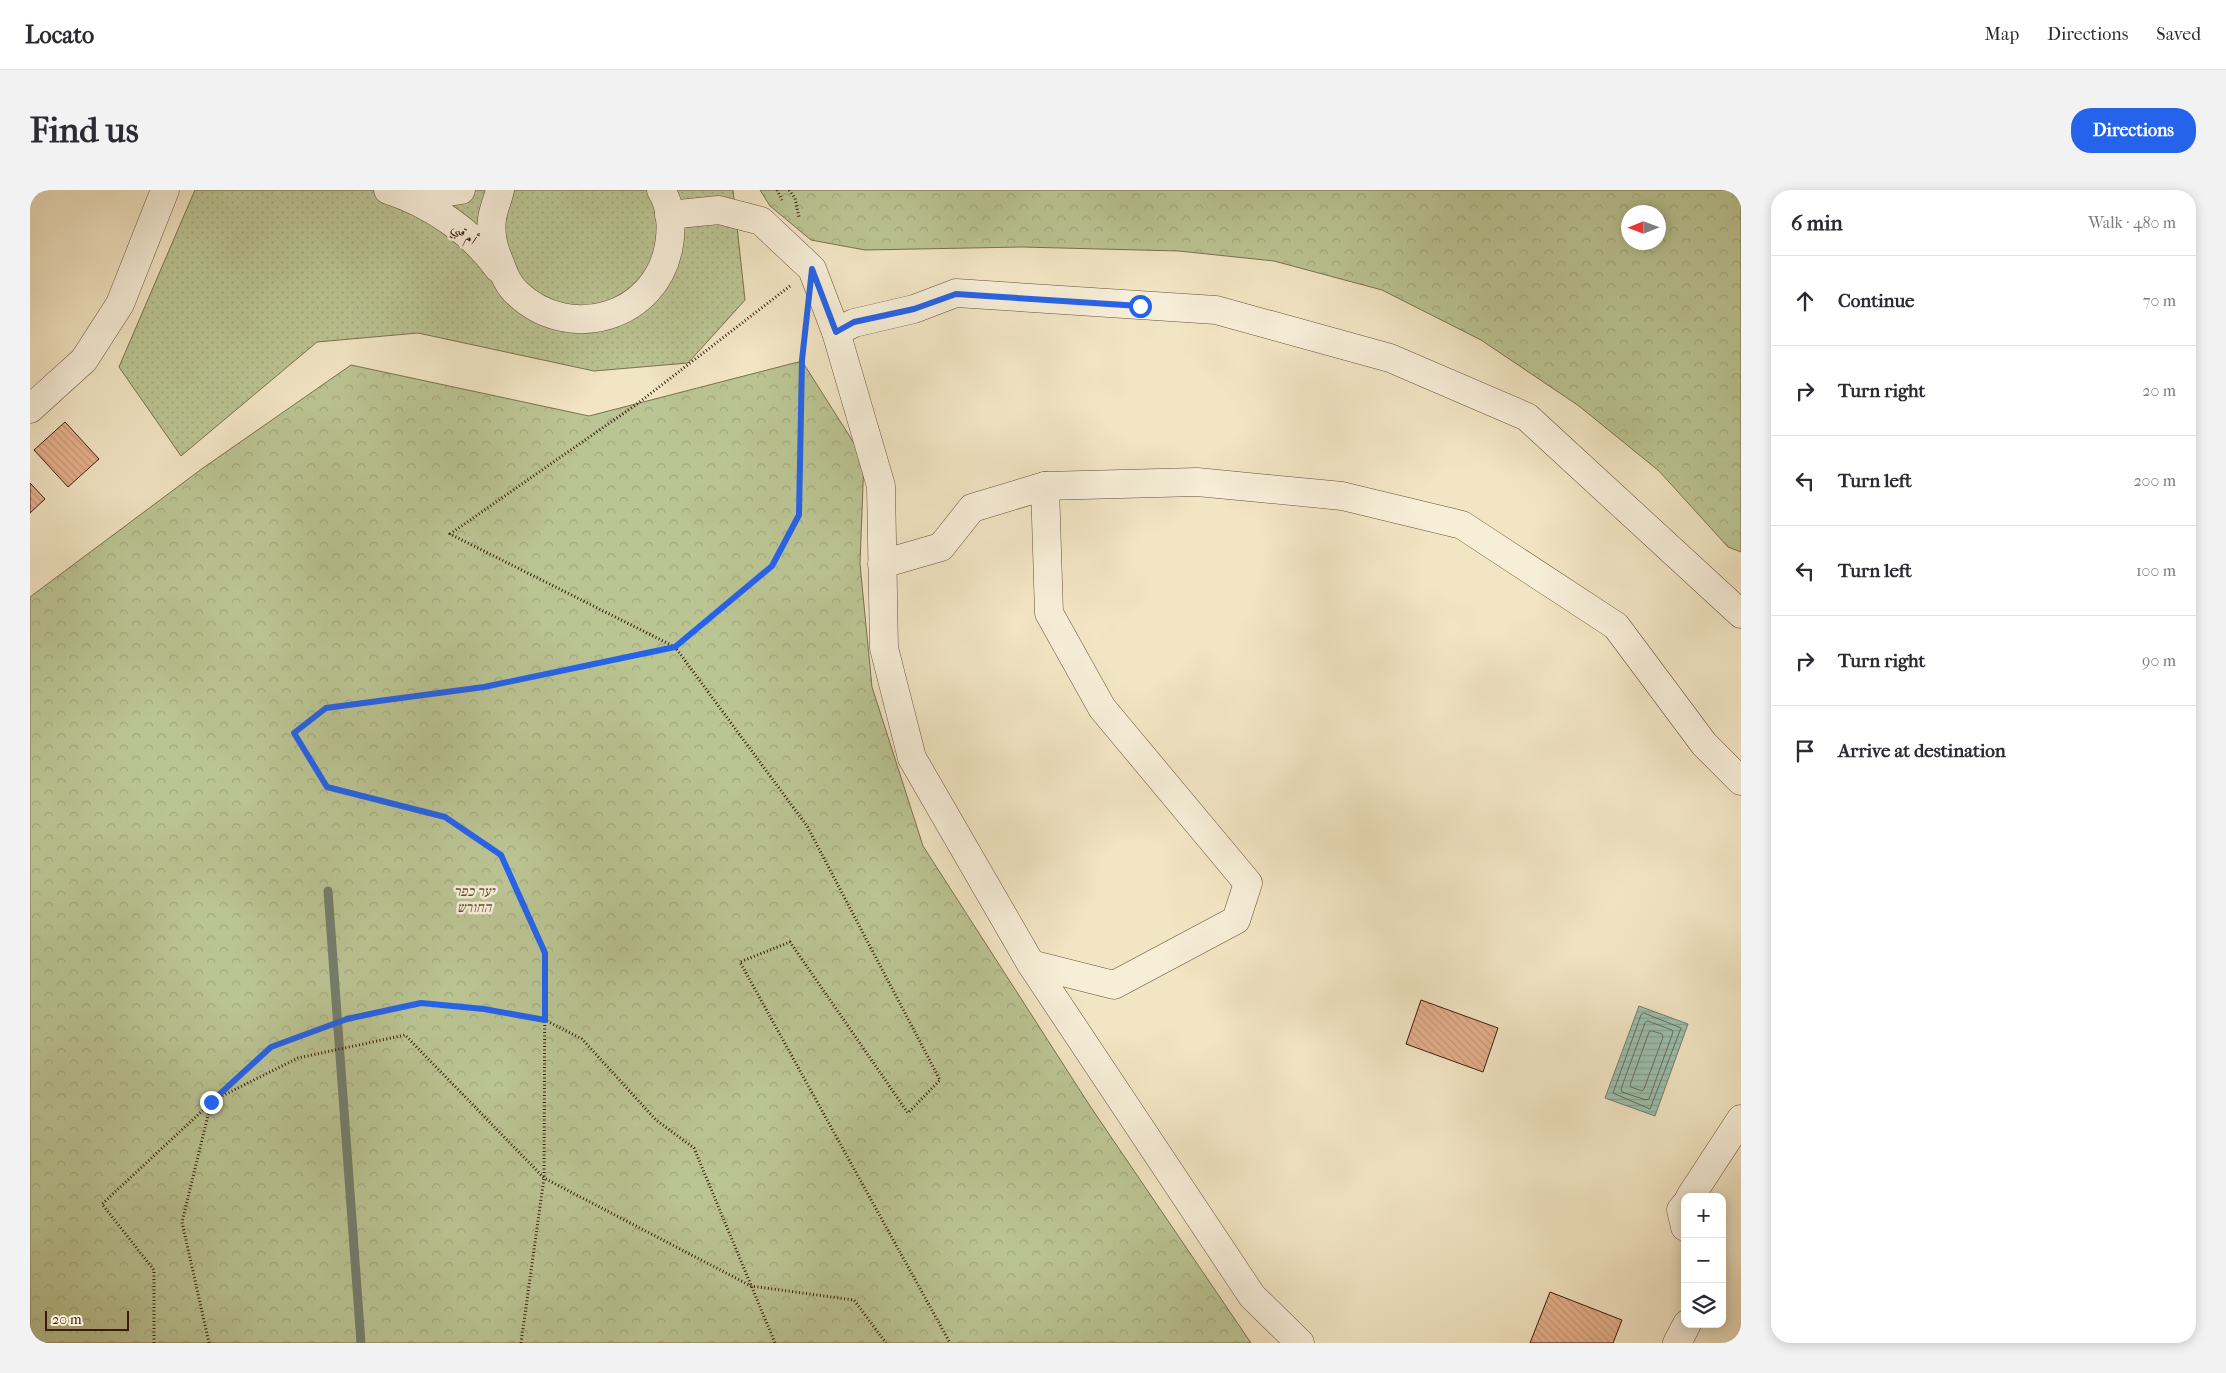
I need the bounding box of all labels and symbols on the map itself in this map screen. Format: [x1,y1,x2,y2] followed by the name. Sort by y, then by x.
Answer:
[1621,205,1666,250] north arrow
[446,217,482,252] street label: أم قبي
[1129,295,1152,318] route start
[454,883,496,916] park label: יער כפר החורש
[200,1091,223,1114] route end
[45,1308,129,1331] scale bar

